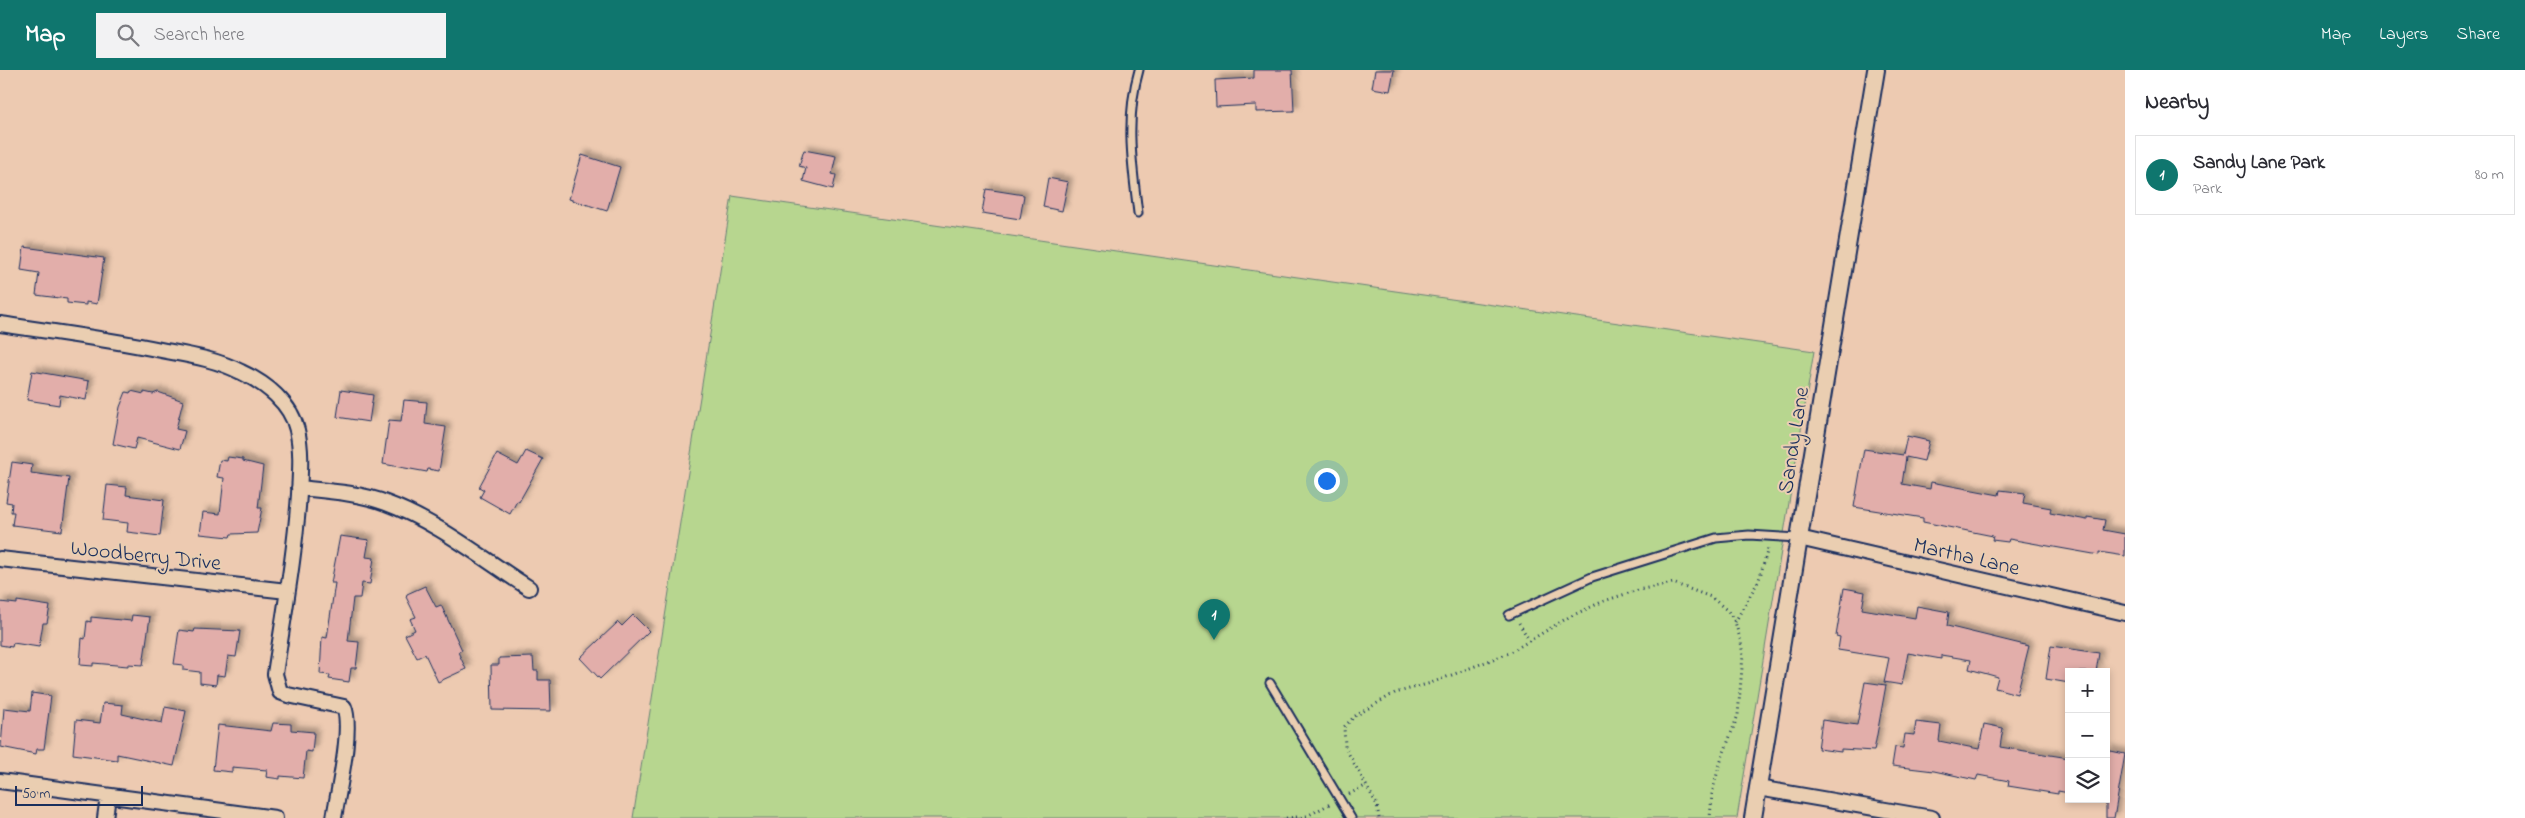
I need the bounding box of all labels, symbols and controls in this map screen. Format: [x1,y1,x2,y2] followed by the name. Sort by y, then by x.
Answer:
[96,13,446,58] search box
[25,18,66,53] text: Map
[114,21,142,49] icon: search
[154,22,245,49] text: Search here
[2321,22,2351,48] text: Map
[2379,22,2429,48] text: Layers
[2457,22,2500,48] text: Share
[2145,88,2209,118] text: Nearby
[2193,150,2325,177] text: Sandy Lane Park
[2159,163,2165,187] text: 1
[2475,163,2504,187] text: 80 m
[2193,177,2222,201] text: Park
[1771,385,1820,496] street label: Sandy Lane
[1314,468,1340,494] your location
[1910,530,2023,586] street label: Martha Lane
[69,533,223,582] street label: Woodberry Drive
[1198,599,1230,640] pin: 1
[2065,668,2110,803] map controls
[2065,668,2110,713] button: +
[2065,713,2110,758] button: −
[2065,758,2110,803] button: layers
[15,783,142,806] scale bar
[22,784,50,805] text: 50 m

